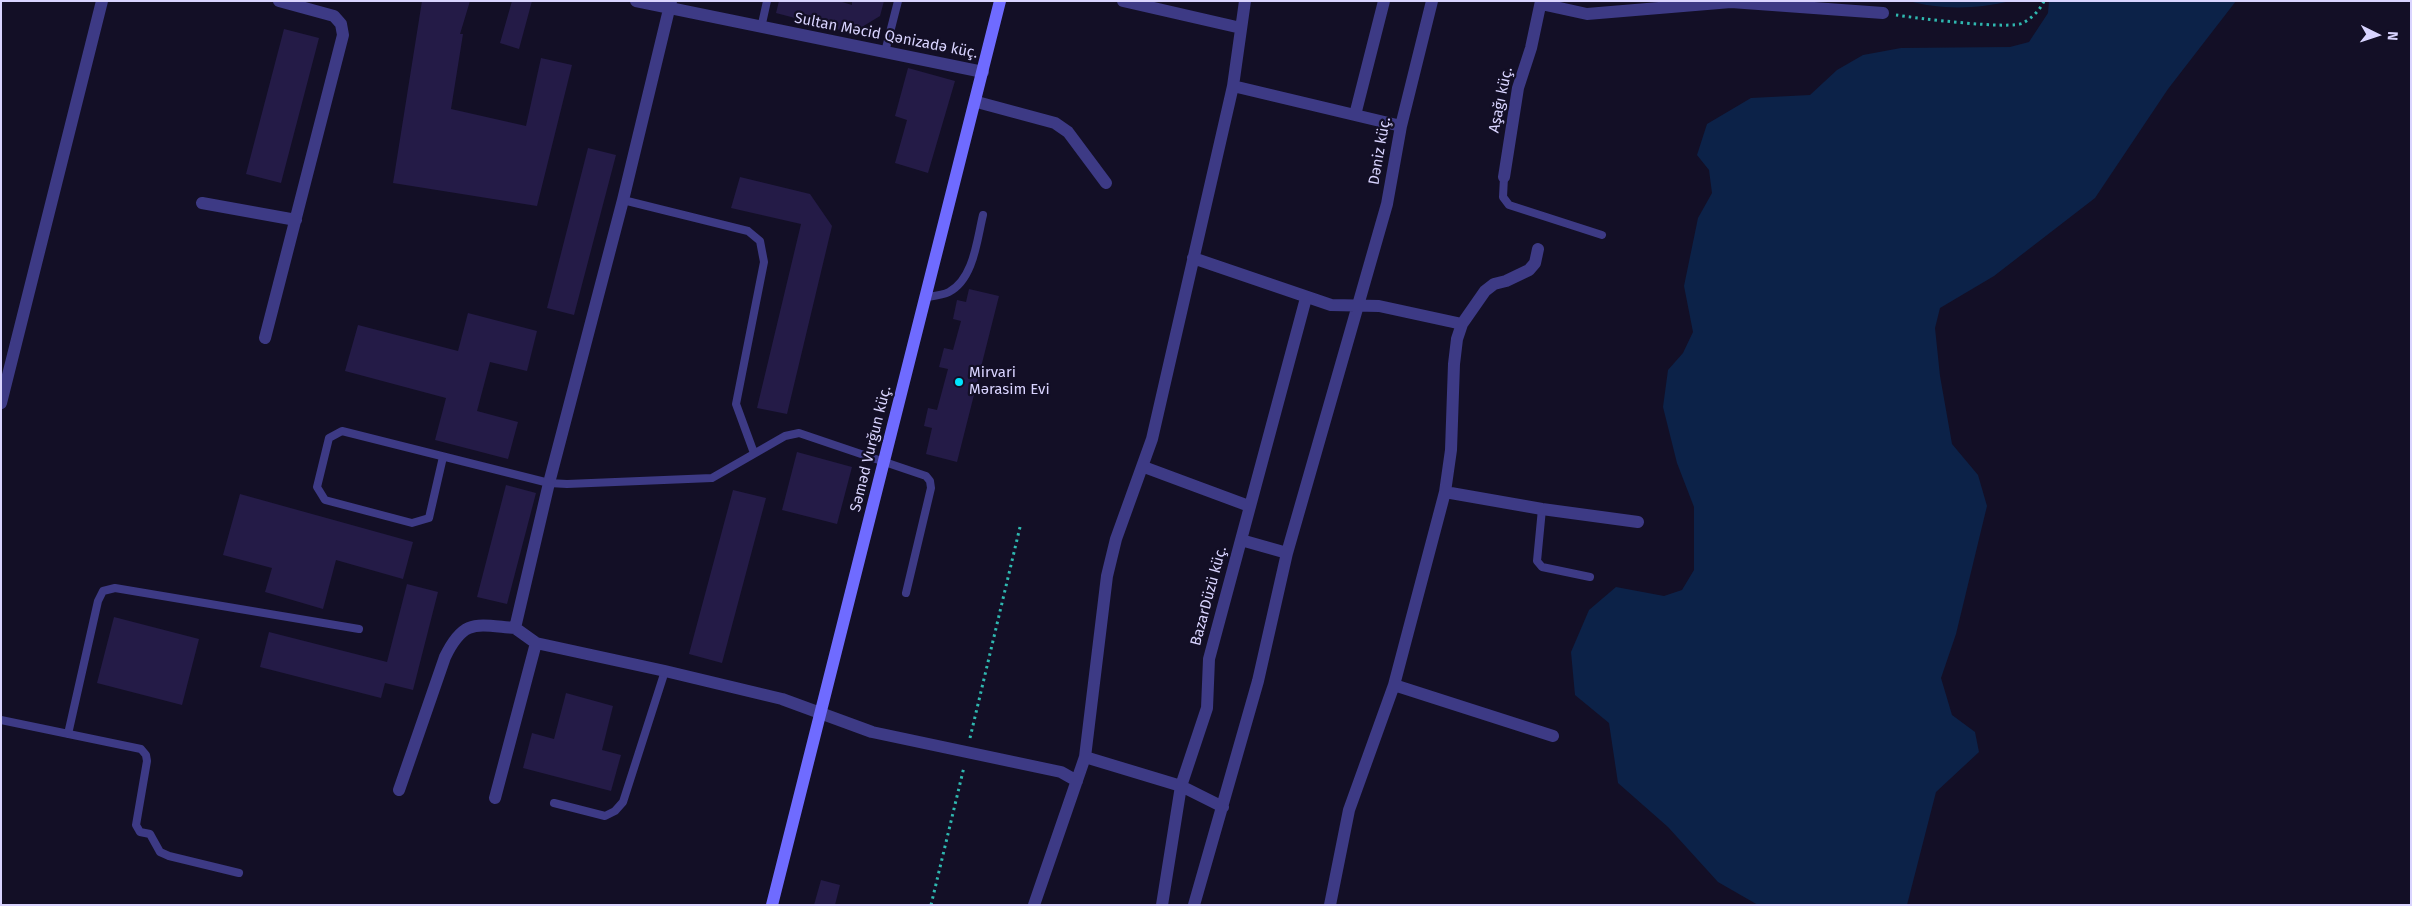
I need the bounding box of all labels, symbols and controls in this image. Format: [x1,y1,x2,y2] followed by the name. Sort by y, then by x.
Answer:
[793,9,979,63] street label: Sultan Məcid Qənizadə küç.
[2352,10,2402,60] north arrow
[2384,31,2401,41] text: N
[1485,66,1517,134] street label: Aşağı küç.
[1365,116,1395,186] street label: Dəniz küç.
[969,364,1050,399] place label: Mirvari Mərasim Evi
[953,376,965,388] marker: Mirvari Mərasim Evi
[847,384,895,514] street label: Səməd Vurğun küç.
[1187,544,1231,648] street label: BazarDüzü küç.

